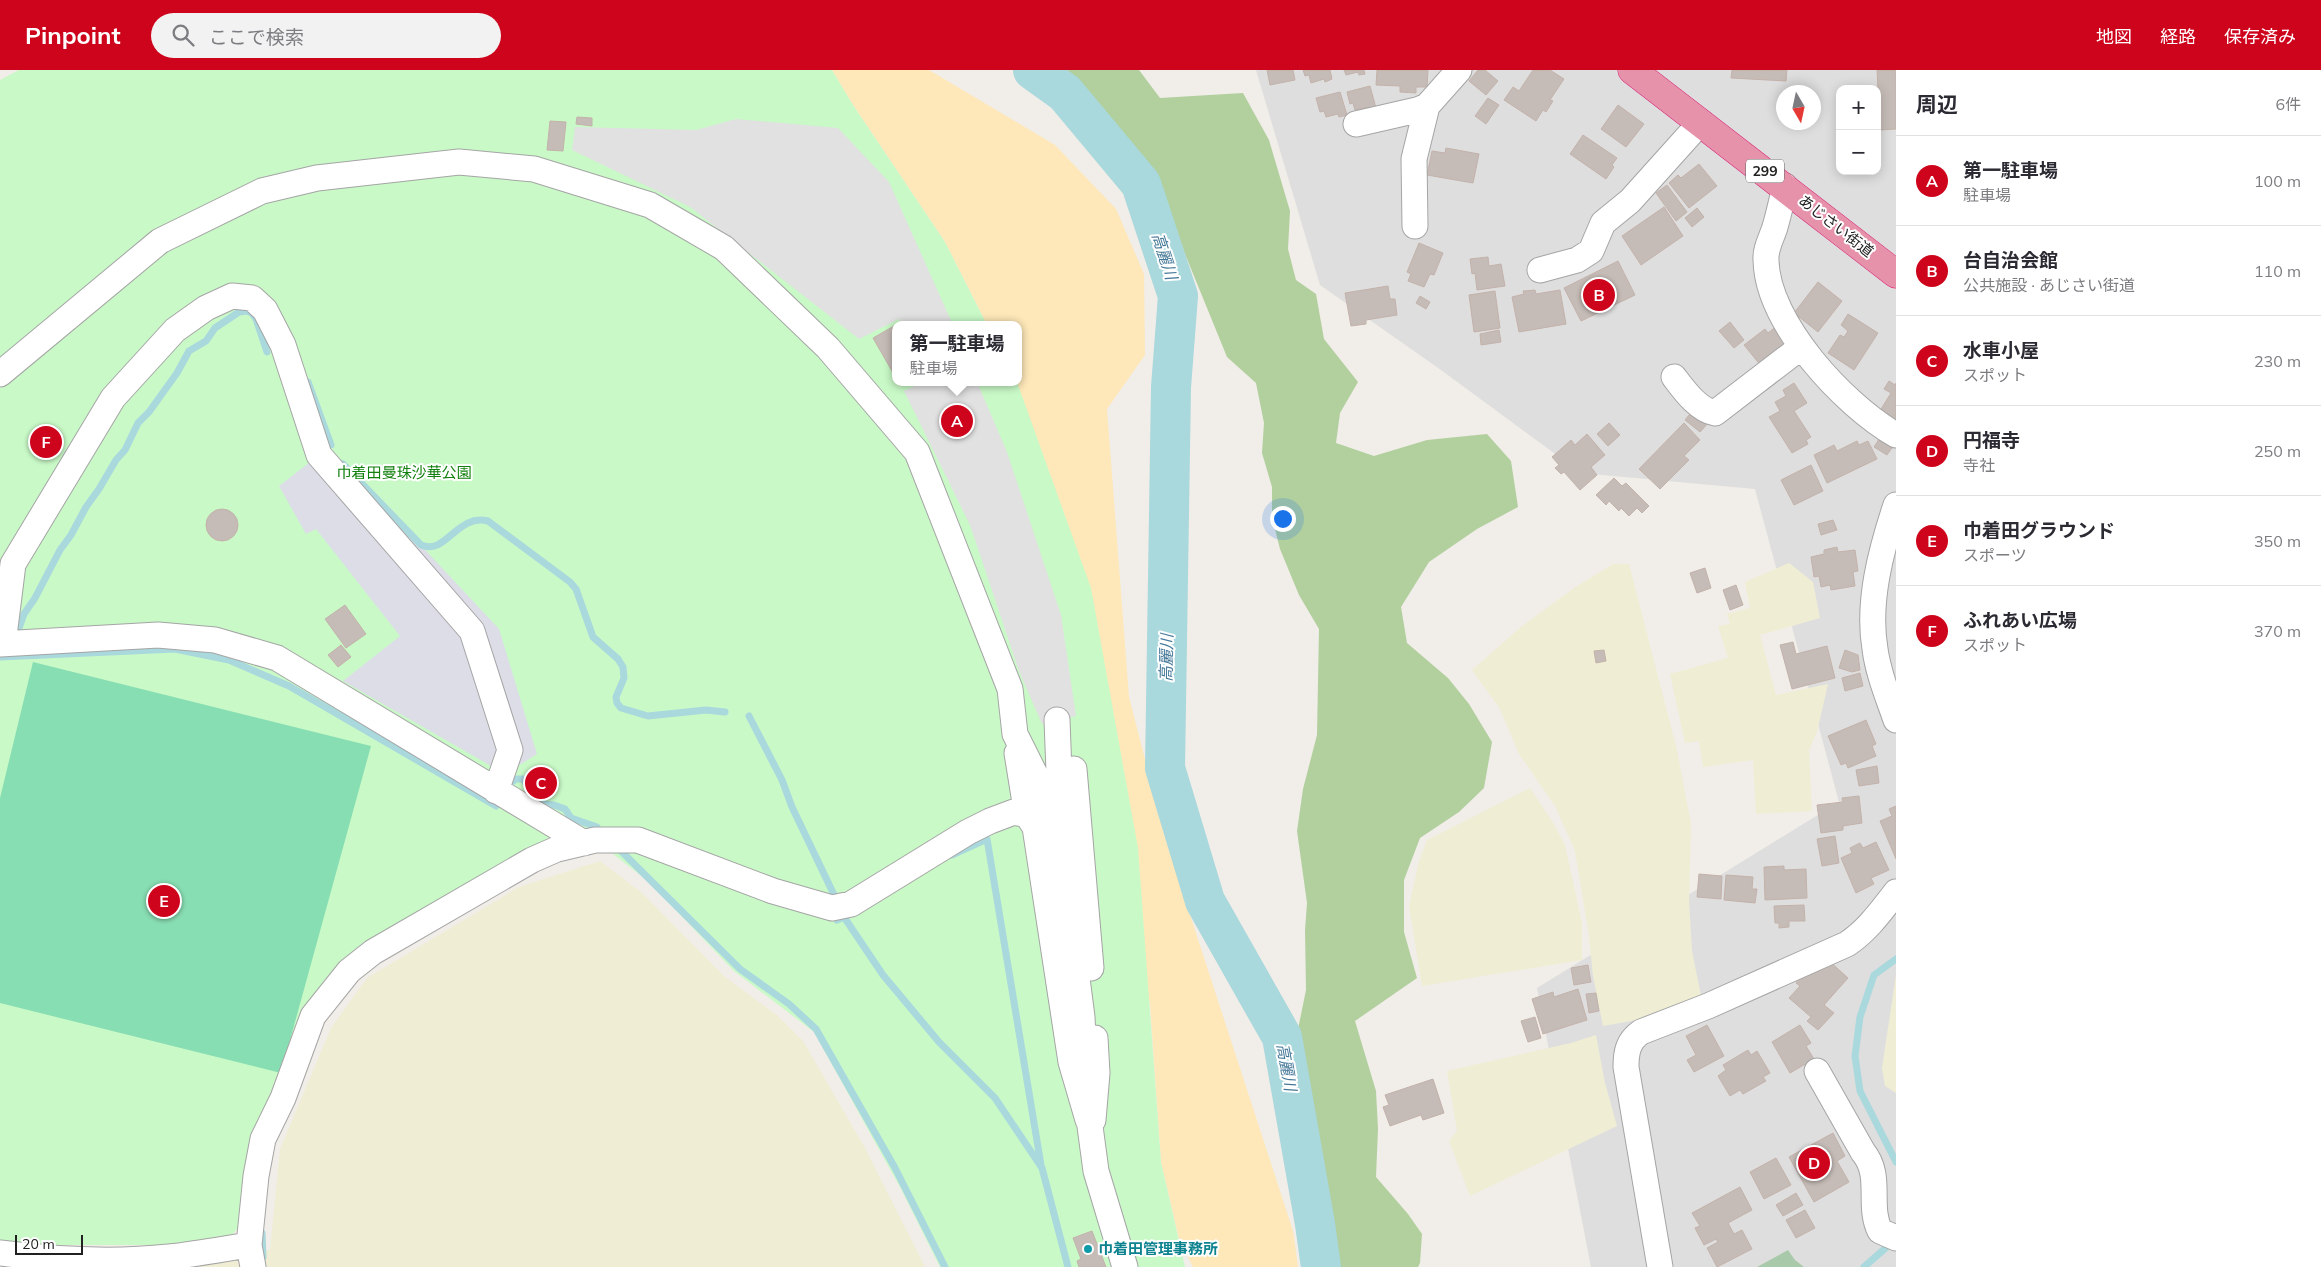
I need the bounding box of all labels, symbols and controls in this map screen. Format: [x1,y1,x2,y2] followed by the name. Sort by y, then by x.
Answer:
[151,13,501,58] search box
[25,20,121,50] text: Pinpoint
[169,21,197,49] icon: search
[209,25,304,49] text: ここで検索
[2096,25,2132,48] text: 地図
[2160,25,2196,48] text: 経路
[2224,25,2296,48] text: 保存済み
[1776,85,1821,130] north arrow
[1836,85,1881,175] map controls
[1836,85,1881,130] button: +
[1916,91,1958,117] text: 周辺
[2275,94,2301,114] text: 6件
[1836,130,1881,175] button: −
[1963,158,2058,182] text: 第一駐車場
[1746,160,1784,182] road number: 299
[1926,171,1938,191] text: A
[2254,171,2301,191] text: 100 m
[1963,185,2011,205] text: 駐車場
[1795,190,1878,261] street label: あじさい街道
[1148,230,1183,284] water label: 高麗川
[1963,248,2058,272] text: 台自治会館
[1926,261,1938,281] text: B
[2254,261,2301,281] text: 110 m
[1963,275,2135,295] text: 公共施設 · あじさい街道
[1583,276,1615,314] pin: B
[892,321,1022,386] popup
[909,331,1005,355] text: 第一駐車場
[1963,338,2039,362] text: 水車小屋
[1927,351,1937,371] text: C
[2254,351,2301,371] text: 230 m
[909,358,958,378] text: 駐車場
[1963,365,2027,385] text: スポット
[941,402,973,440] pin: A
[30,423,62,461] pin: F
[1963,428,2020,452] text: 円福寺
[1926,441,1938,461] text: D
[2254,441,2301,461] text: 250 m
[1963,455,1995,475] text: 寺社
[336,463,472,482] park label: 巾着田曼珠沙華公園
[1270,506,1296,532] your location
[1963,518,2115,542] text: 巾着田グラウンド
[1927,531,1937,551] text: E
[2254,531,2301,551] text: 350 m
[1963,545,2027,565] text: スポーツ
[1963,608,2077,632] text: ふれあい広場
[1927,621,1937,641] text: F
[2254,621,2301,641] text: 370 m
[1156,632,1176,682] water label: 高麗川
[1963,635,2027,655] text: スポット
[525,764,557,802] pin: C
[148,882,180,920] pin: E
[1273,1042,1301,1094] water label: 高麗川
[1798,1144,1830,1182] pin: D
[15,1232,82,1255] scale bar
[22,1235,55,1253] text: 20 m
[1098,1239,1218,1258] place label: 巾着田管理事務所
[1082,1243,1094,1255] marker: 巾着田管理事務所

